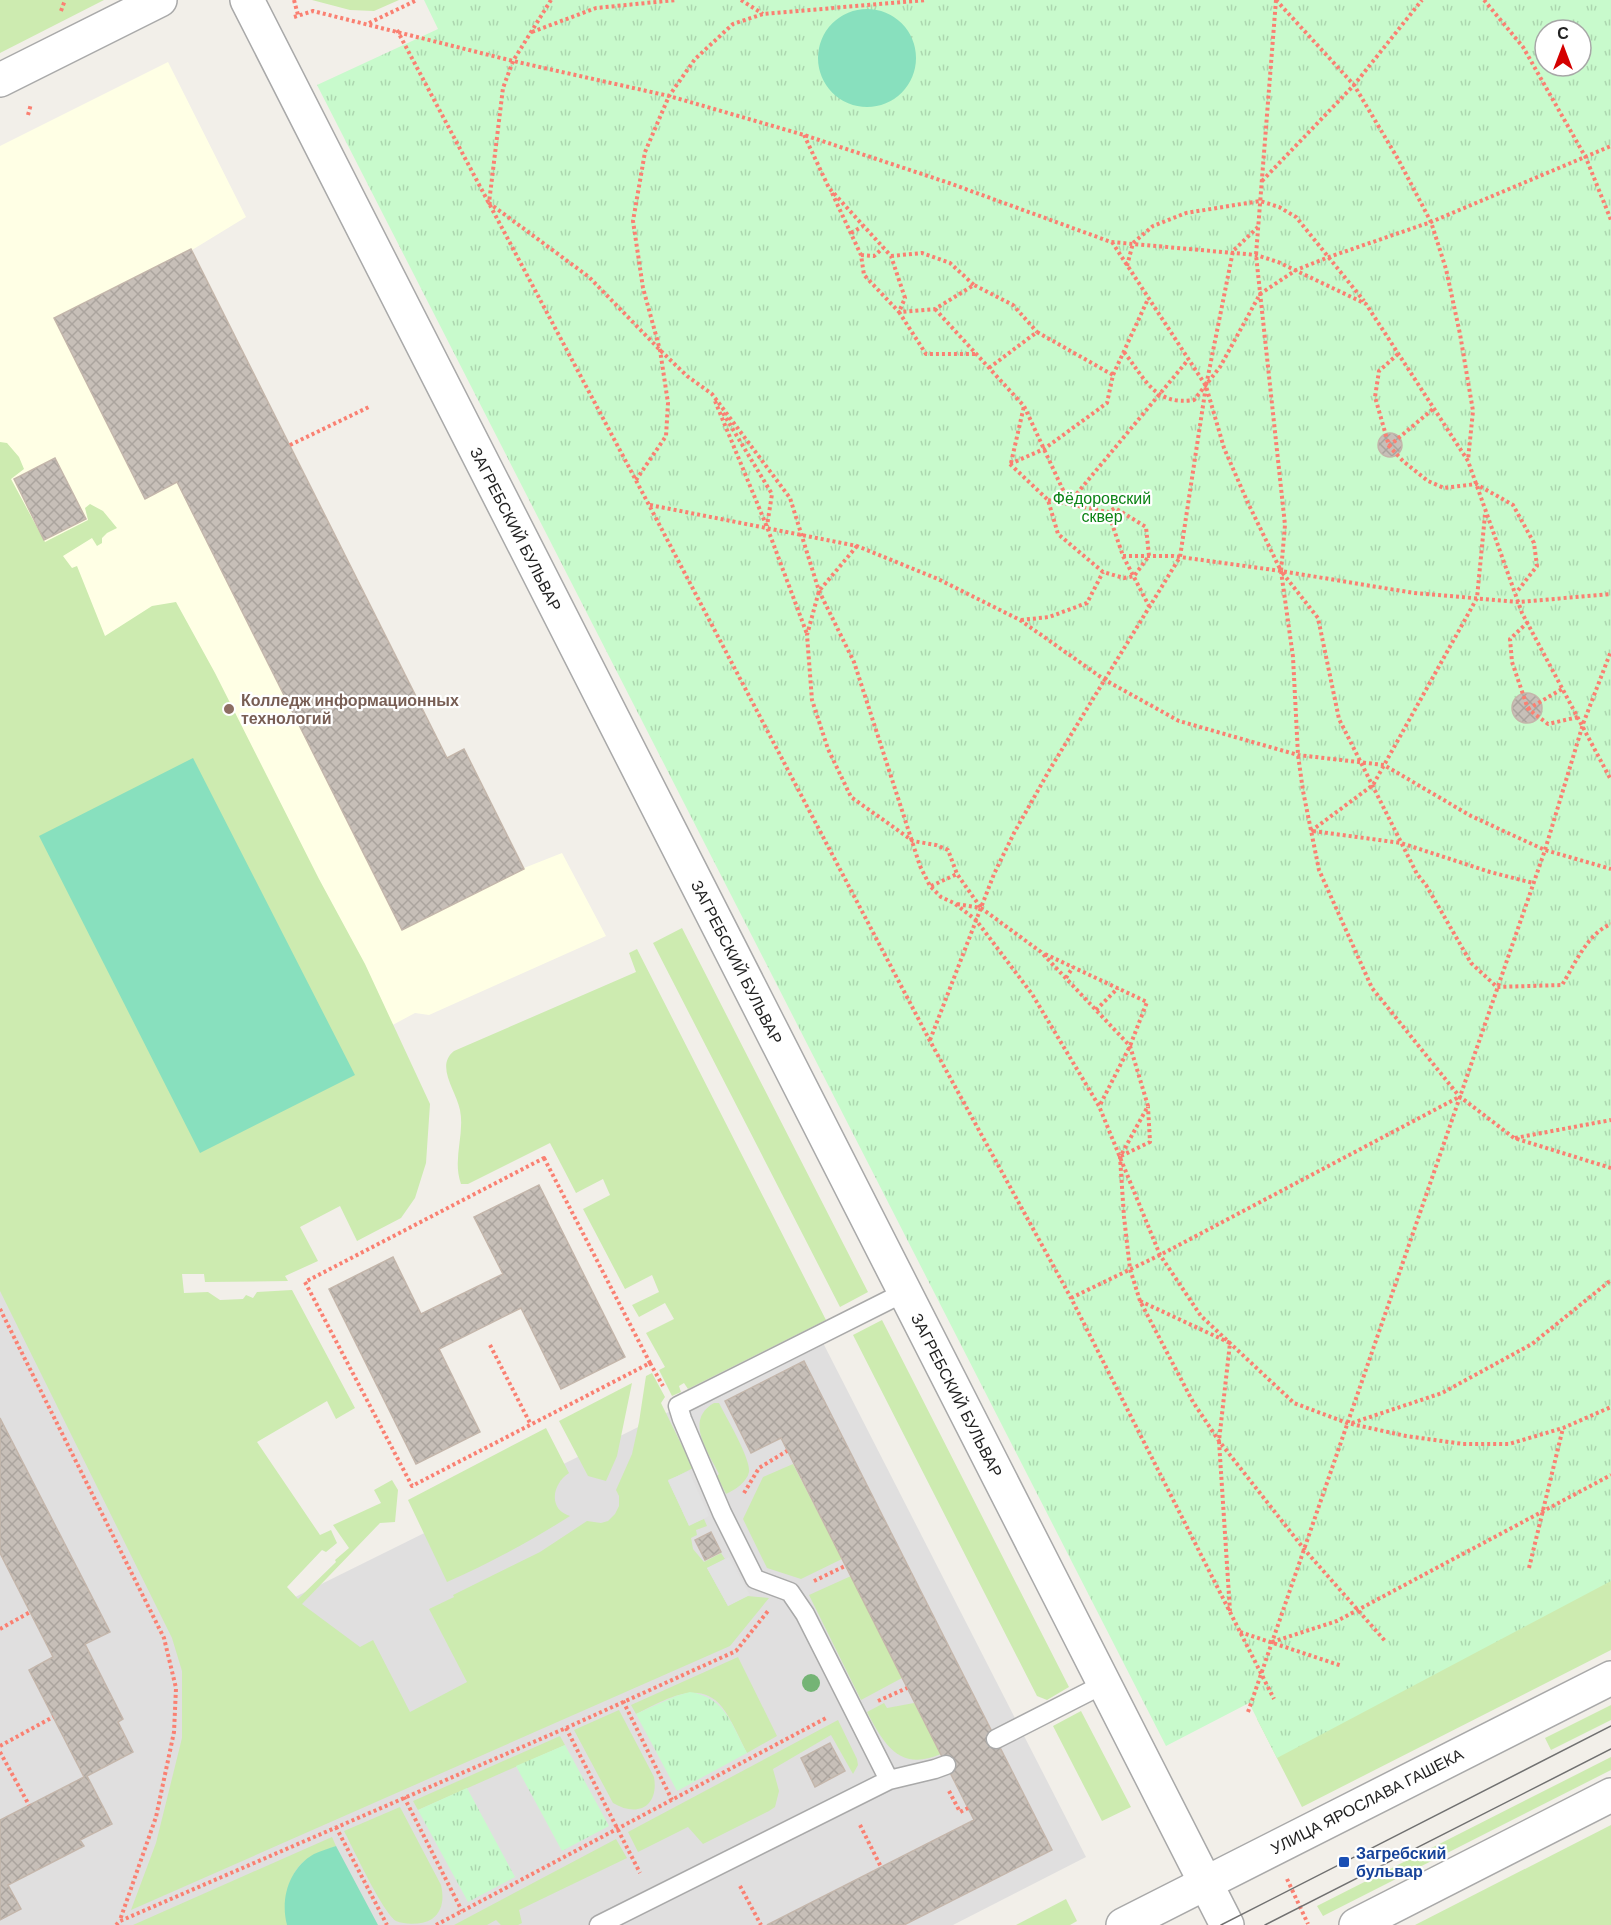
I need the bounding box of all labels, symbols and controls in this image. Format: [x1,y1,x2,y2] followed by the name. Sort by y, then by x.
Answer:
[1533,18,1593,78] north arrow
[1557,23,1569,44] text: С
[465,444,566,615] street label: ЗАГРЕБСКИЙ БУЛЬВАР
[1053,488,1151,527] park label: Фёдоровский сквер
[241,690,459,729] place label: Колледж информационных технологий
[222,702,236,716] marker: Колледж информационных технологий
[686,877,787,1048] street label: ЗАГРЕБСКИЙ БУЛЬВАР
[906,1310,1007,1481] street label: ЗАГРЕБСКИЙ БУЛЬВАР
[1267,1743,1467,1859] street label: УЛИЦА ЯРОСЛАВА ГАШЕКА
[1356,1843,1446,1882] place label: Загребский бульвар
[1337,1855,1351,1869] marker: Загребский бульвар

